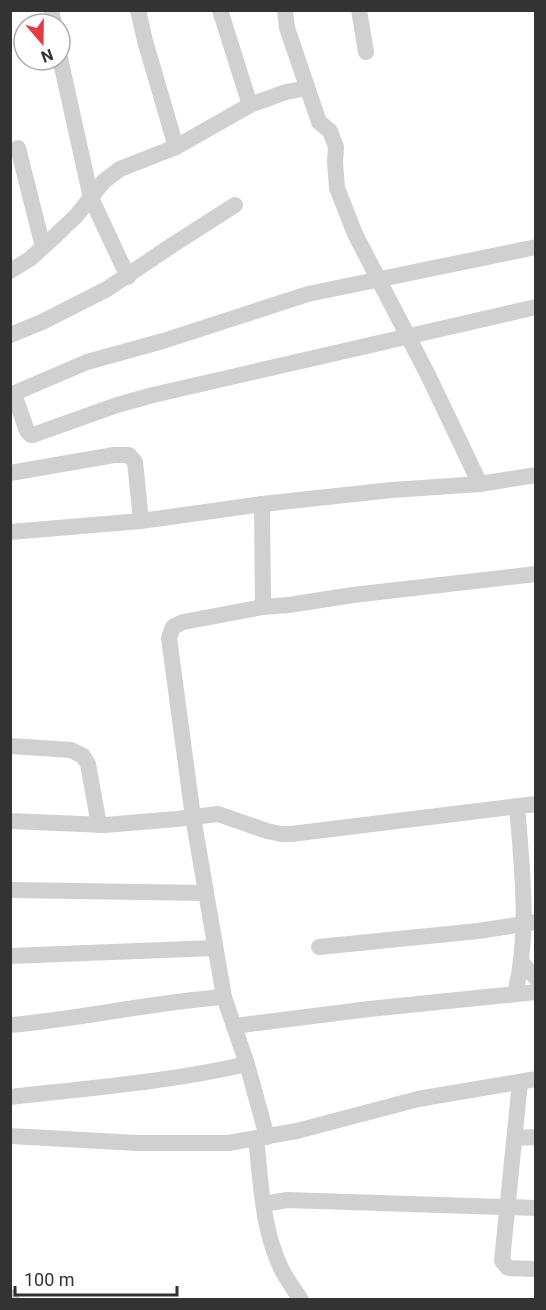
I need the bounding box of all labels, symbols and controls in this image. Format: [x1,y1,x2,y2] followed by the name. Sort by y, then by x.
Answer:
[12,12,72,72] north arrow
[38,45,56,66] text: N
[15,1259,177,1297] scale bar
[24,1269,75,1290] text: 100 m

